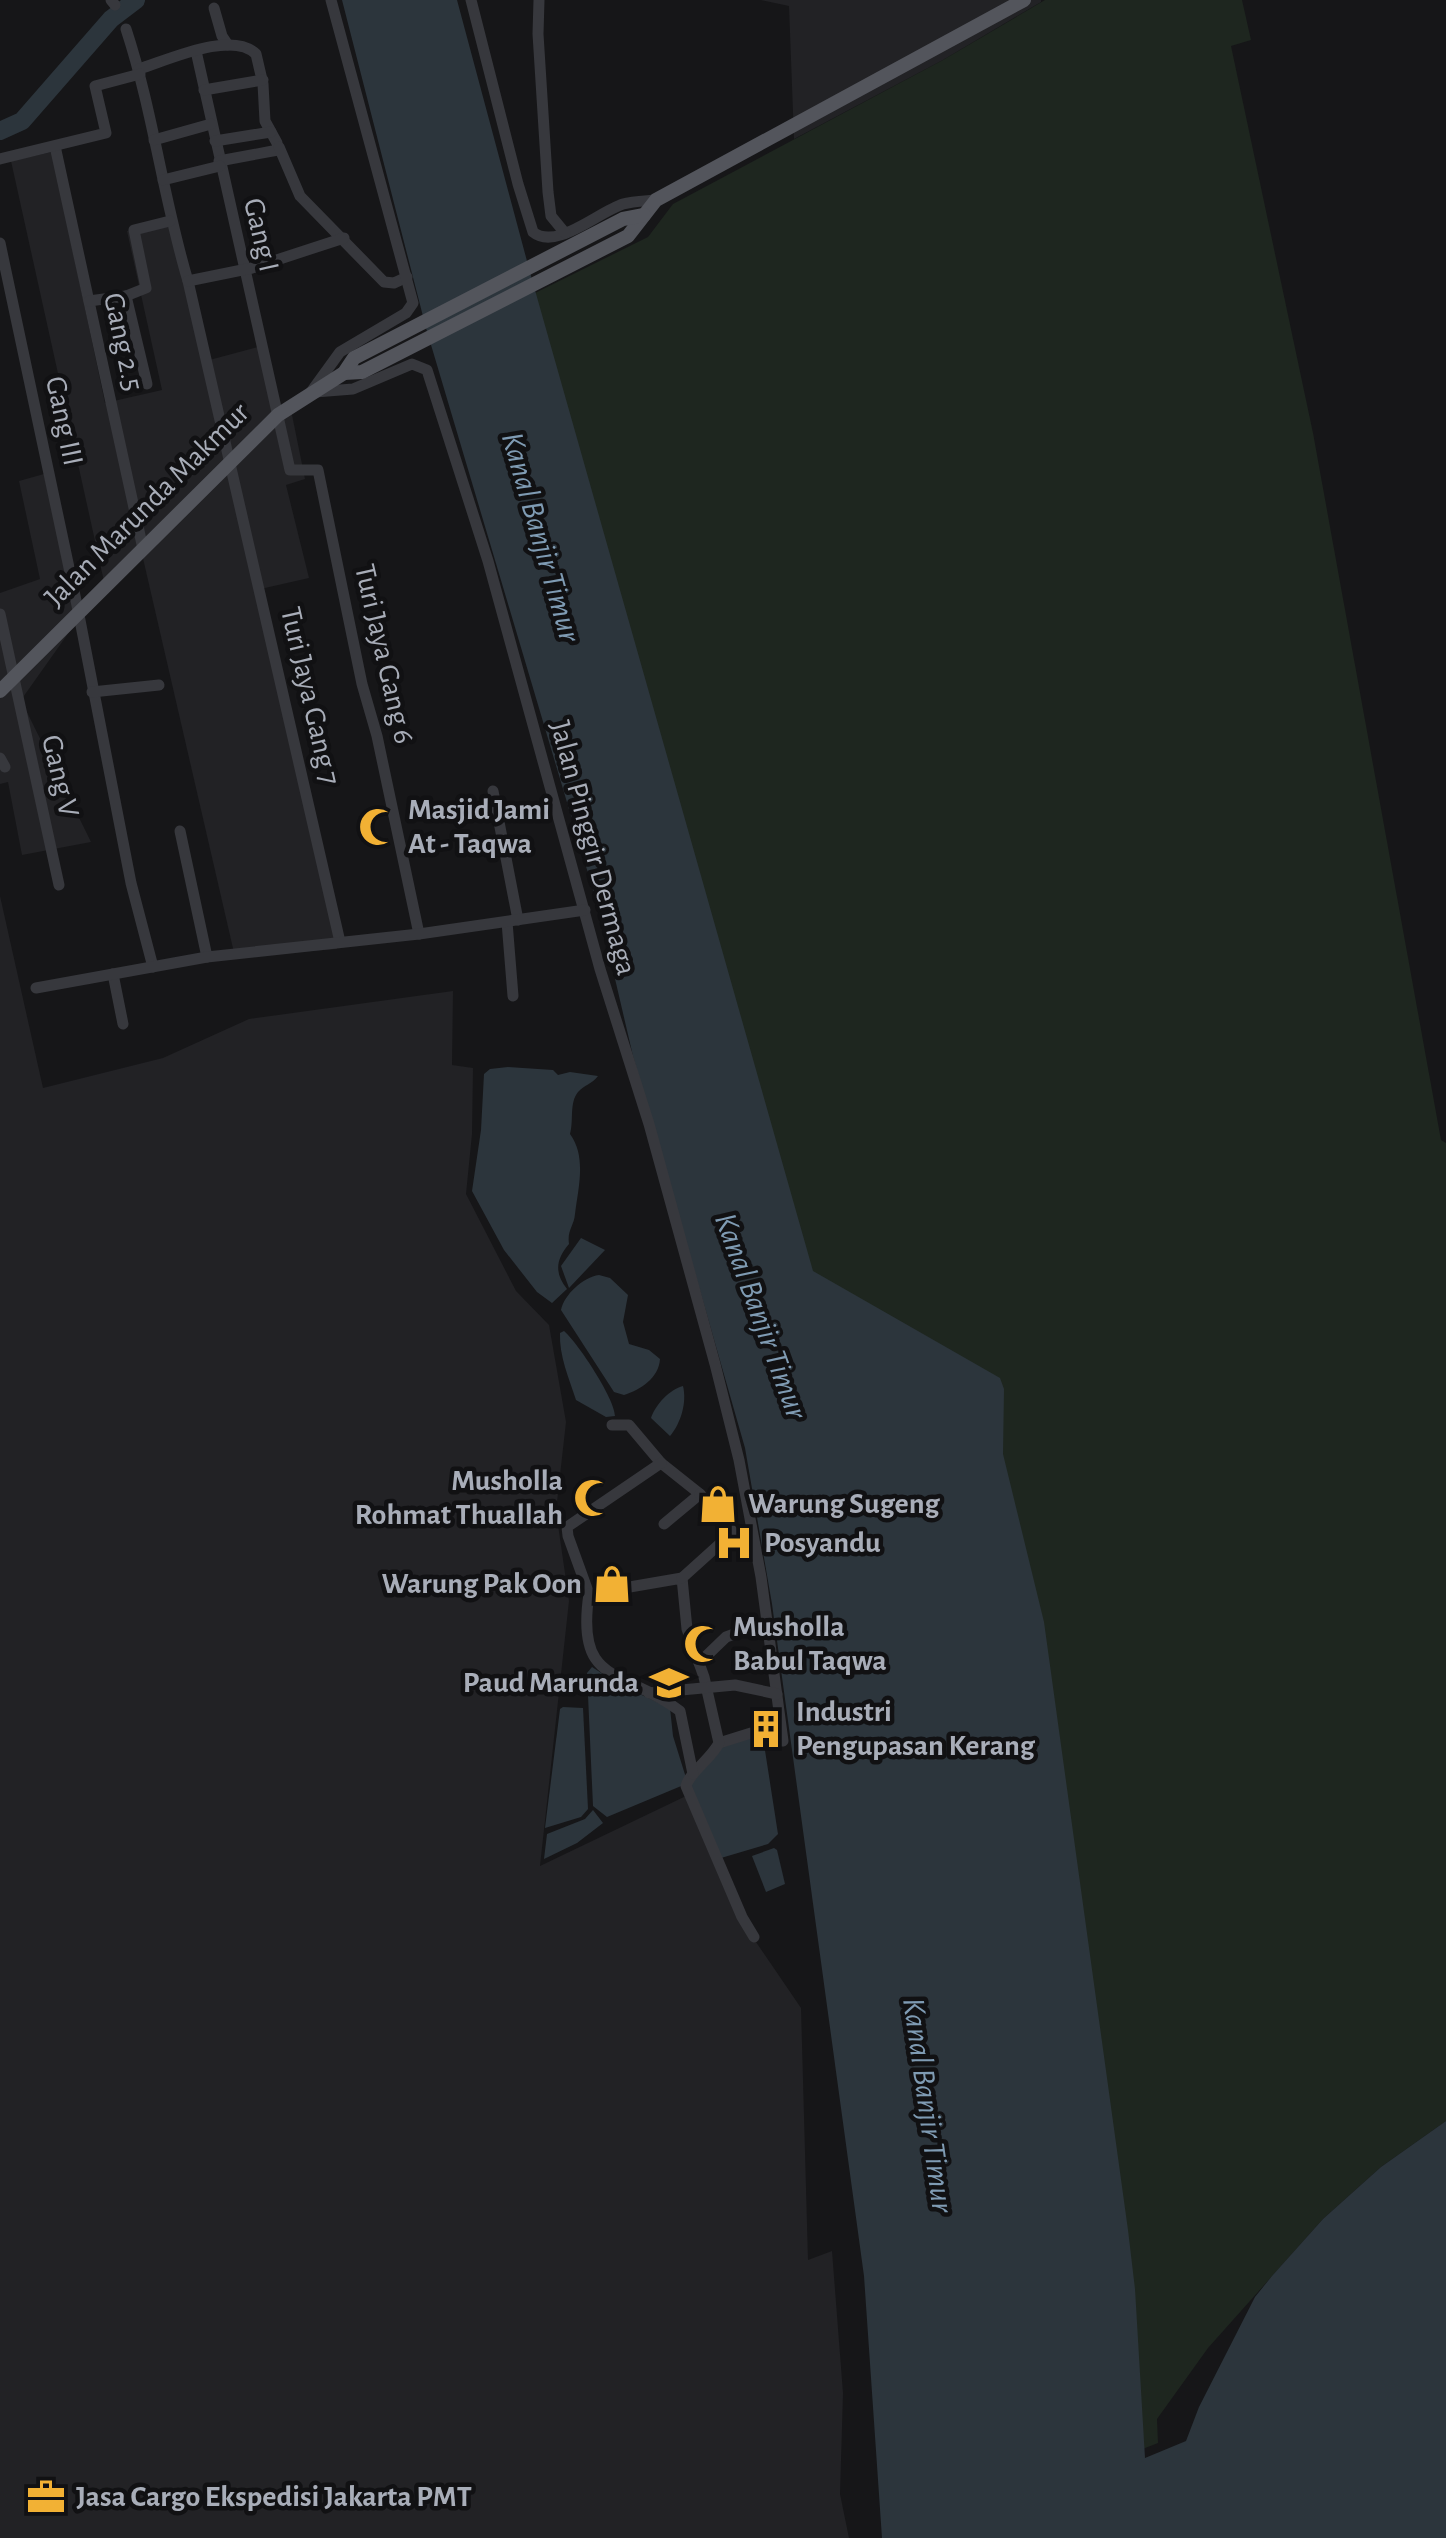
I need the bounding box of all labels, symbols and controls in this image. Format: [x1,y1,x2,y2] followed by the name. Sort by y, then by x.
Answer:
[238,195,284,275] street label: Gang I
[98,290,148,394] street label: Gang 2.5
[40,374,88,468] street label: Gang III
[39,397,255,613] street label: Jalan Marunda Makmur
[496,429,587,647] water label: Kanal Banjir Timur
[349,561,419,747] street label: Turi Jaya Gang 6
[275,604,345,788] street label: Turi Jaya Gang 7
[545,717,641,979] street label: Jalan Pinggir Dermaga
[36,732,84,820] street label: Gang V
[408,795,550,859] place label: Masjid Jami At - Taqwa
[357,806,399,848] mosque icon: Masjid Jami At - Taqwa
[709,1209,814,1425] water label: Kanal Banjir Timur
[355,1466,563,1530] place label: Musholla Rohmat Thuallah
[572,1477,614,1519] mosque icon: Musholla Rohmat Thuallah
[697,1483,739,1525] shop icon: Warung Sugeng
[748,1489,941,1519] place label: Warung Sugeng
[713,1522,755,1564] hospital icon: Posyandu
[764,1528,881,1558] place label: Posyandu
[591,1563,633,1605] shop icon: Warung Pak Oon
[382,1569,582,1599] place label: Warung Pak Oon
[733,1612,887,1676] place label: Musholla Babul Taqwa
[682,1623,724,1665] mosque icon: Musholla Babul Taqwa
[648,1662,690,1704] school or university icon: Paud Marunda
[463,1668,639,1698] place label: Paud Marunda
[796,1697,1036,1761] place label: Industri Pengupasan Kerang
[745,1708,787,1750] building icon: Industri Pengupasan Kerang
[897,1996,959,2216] water label: Kanal Banjir Timur
[25,2476,67,2518] office icon: Jasa Cargo Ekspedisi Jakarta PMT
[76,2482,472,2512] place label: Jasa Cargo Ekspedisi Jakarta PMT

